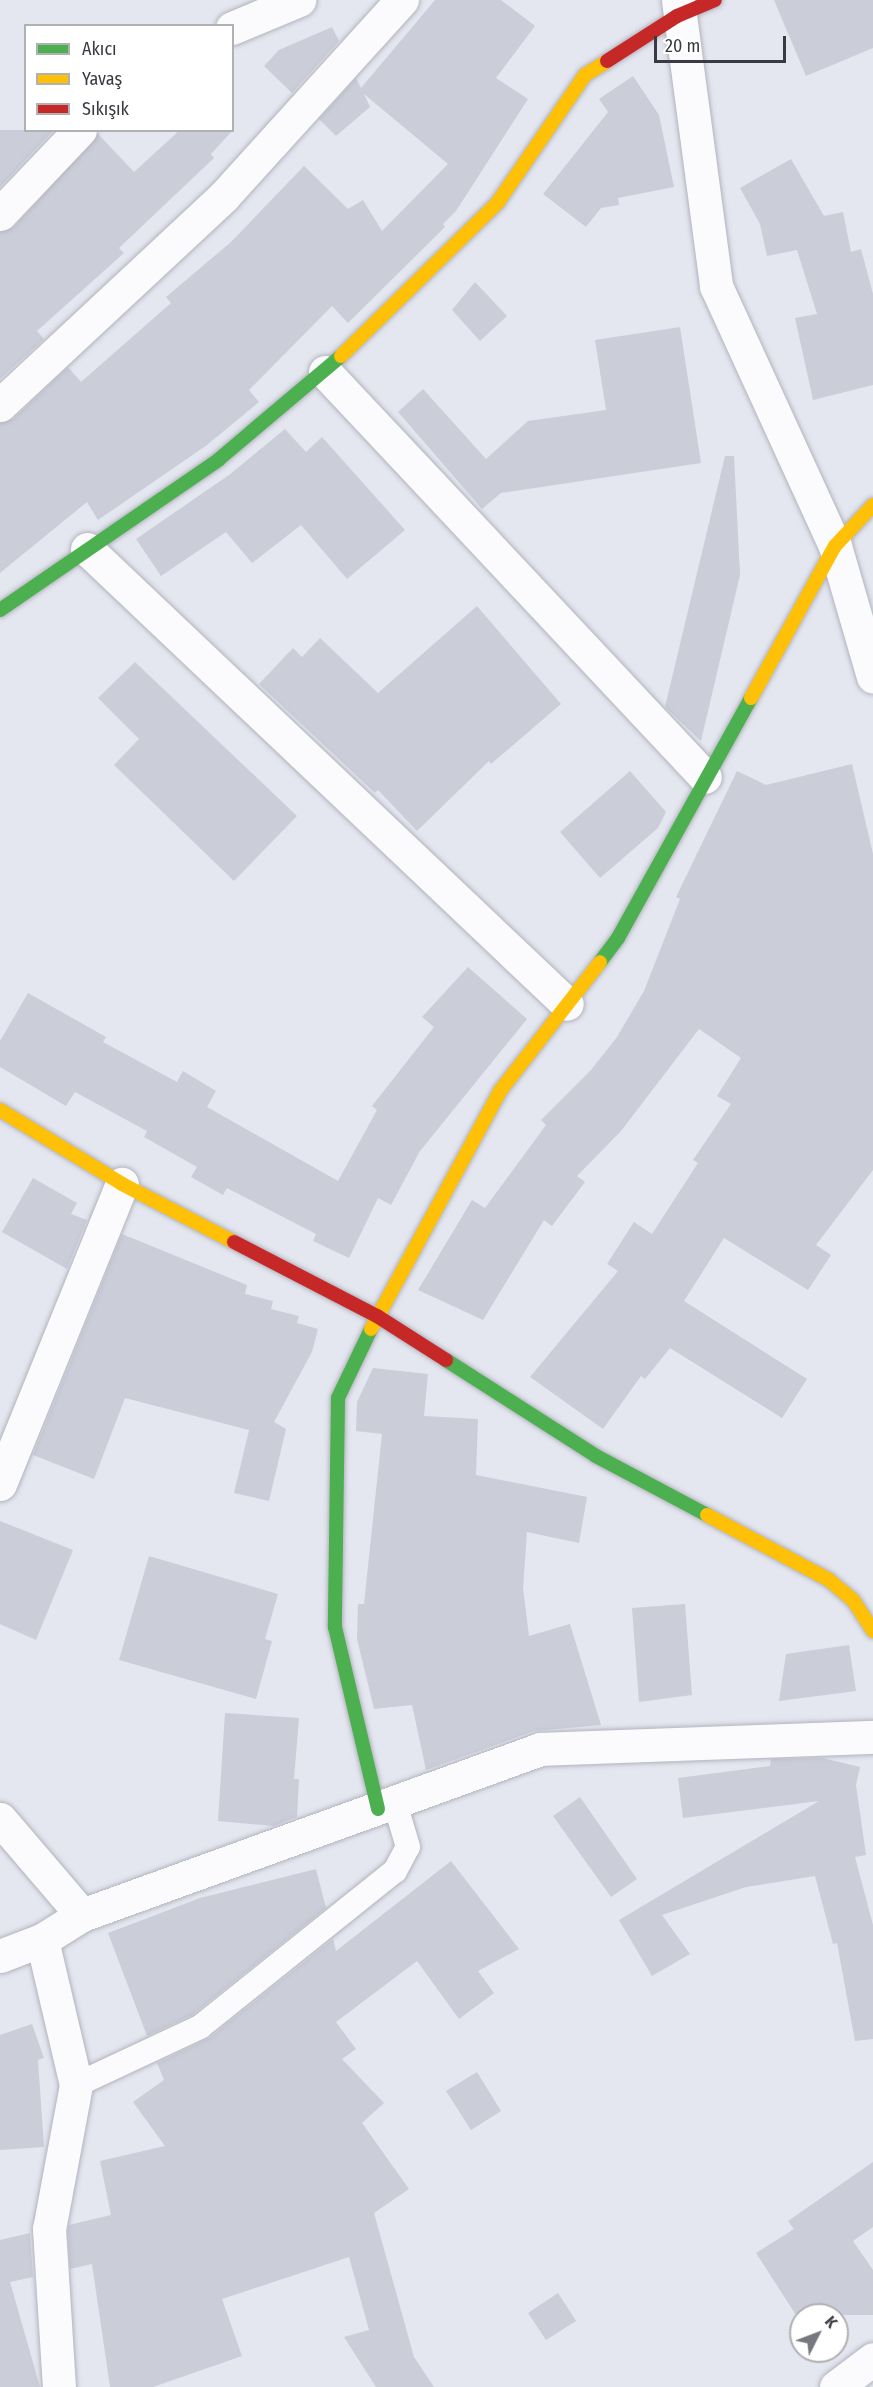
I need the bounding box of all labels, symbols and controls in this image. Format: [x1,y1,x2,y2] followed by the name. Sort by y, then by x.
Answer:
[24,24,234,132] legend
[657,24,789,62] scale bar
[665,35,700,57] text: 20 m
[82,38,117,60] text: Akıcı
[82,68,122,90] text: Yavaş
[82,98,129,120] text: Sıkışık
[789,2303,849,2363] north arrow
[821,2312,841,2332] text: K

